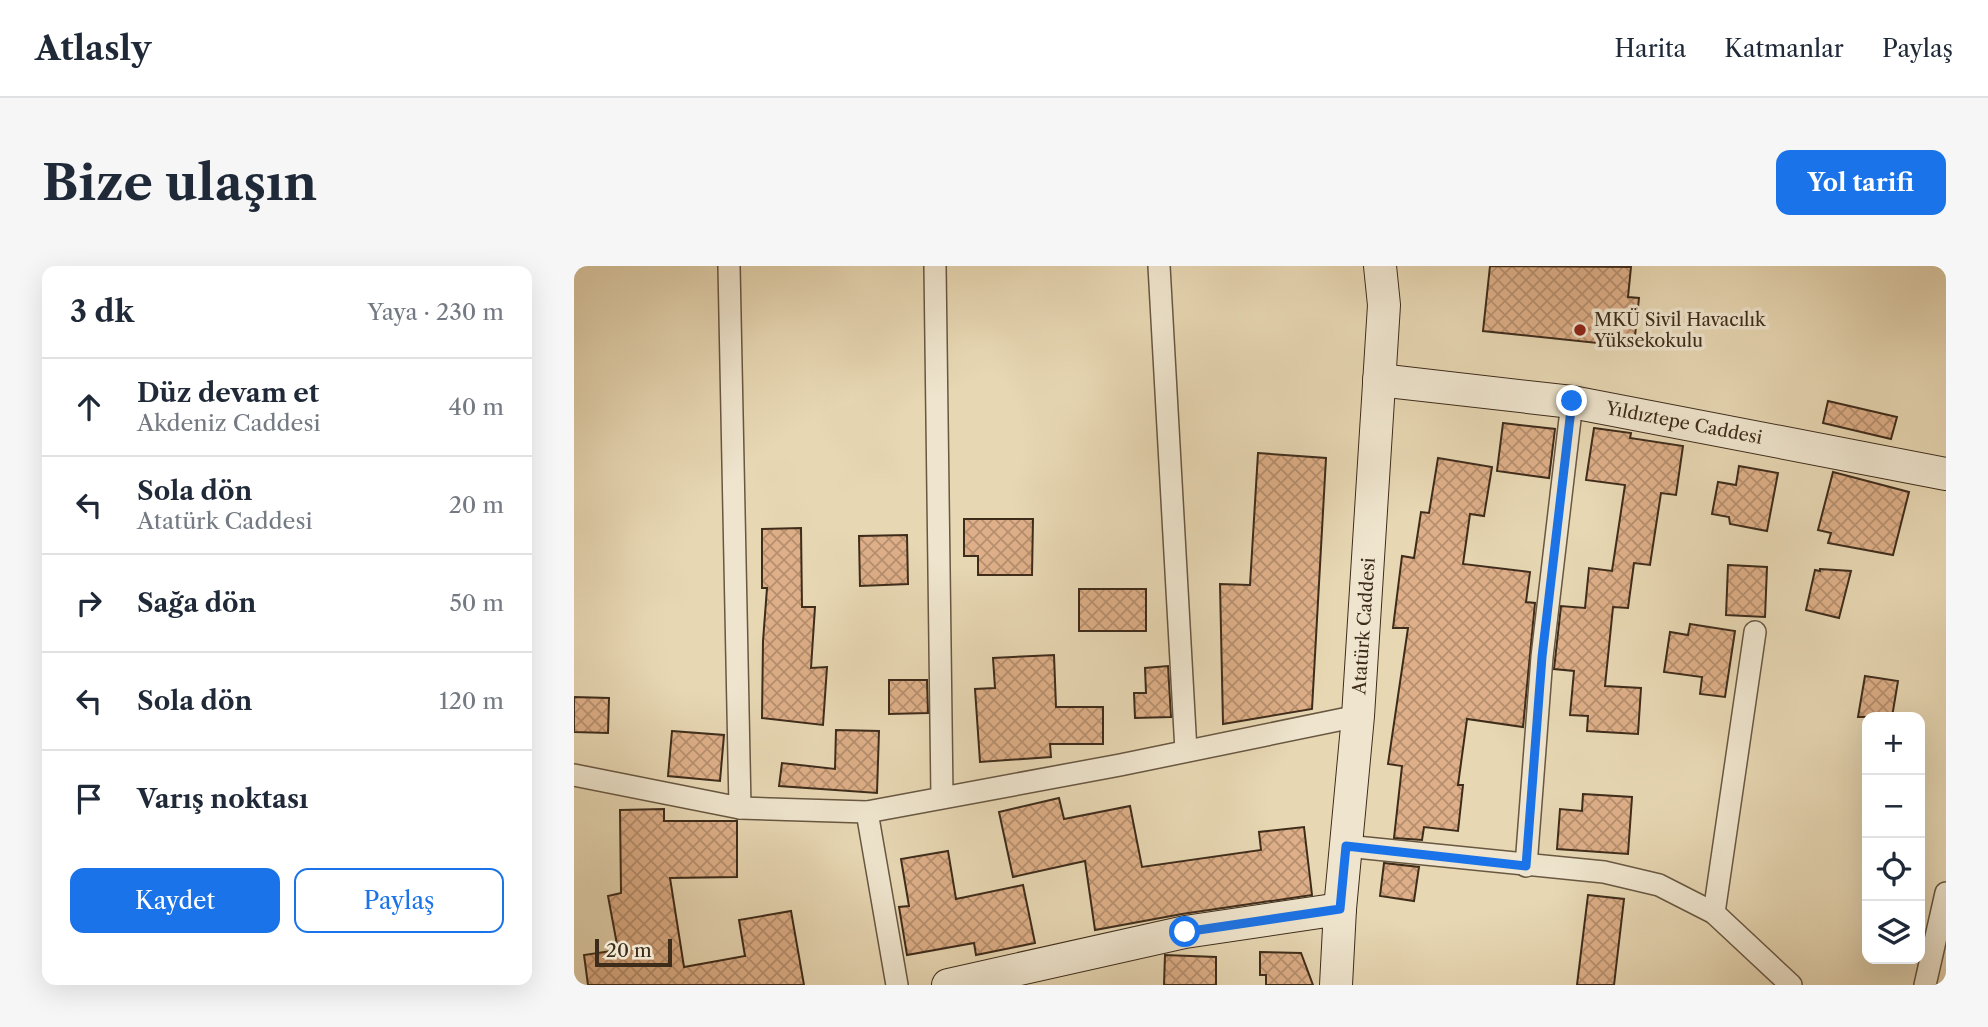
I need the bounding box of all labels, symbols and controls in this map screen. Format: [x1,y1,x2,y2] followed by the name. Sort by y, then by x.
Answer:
[35,28,151,69] text: Atlasly
[1615,34,1686,63] text: Harita
[1724,34,1844,63] text: Katmanlar
[1882,34,1953,63] text: Paylaş
[1776,150,1946,215] button: Yol tarifi
[42,152,317,213] text: Bize ulaşın
[70,293,134,330] text: 3 dk
[368,298,504,326] text: Yaya · 230 m
[1593,308,1767,352] place label: MKÜ Sivil Havacılık Yüksekokulu
[1572,322,1588,338] marker: MKÜ Sivil Havacılık Yüksekokulu
[137,377,319,409] text: Düz devam et
[1556,385,1587,416] route end
[70,388,108,426] icon: ahead
[449,393,504,421] text: 40 m
[1603,397,1765,449] street label: Yıldıztepe Caddesi
[137,409,321,437] text: Akdeniz Caddesi
[137,475,252,507] text: Sola dön
[70,486,108,524] icon: left
[449,491,504,519] text: 20 m
[137,507,312,535] text: Atatürk Caddesi
[1348,556,1380,696] street label: Atatürk Caddesi
[70,584,108,622] icon: right
[137,587,256,619] text: Sağa dön
[449,589,504,617] text: 50 m
[70,682,108,720] icon: left
[137,685,252,717] text: Sola dön
[439,687,504,715] text: 120 m
[1862,712,1925,964] map controls
[1862,712,1925,775] button: +
[1862,775,1925,838] button: −
[70,780,108,818] icon: arrive
[137,783,308,815] text: Varış noktası
[1862,838,1925,901] button: locate
[70,868,280,933] button: Kaydet
[294,868,504,933] button: Paylaş
[1862,901,1925,964] button: layers
[1169,916,1200,947] route start
[595,936,672,968] scale bar
[606,939,652,962] text: 20 m

